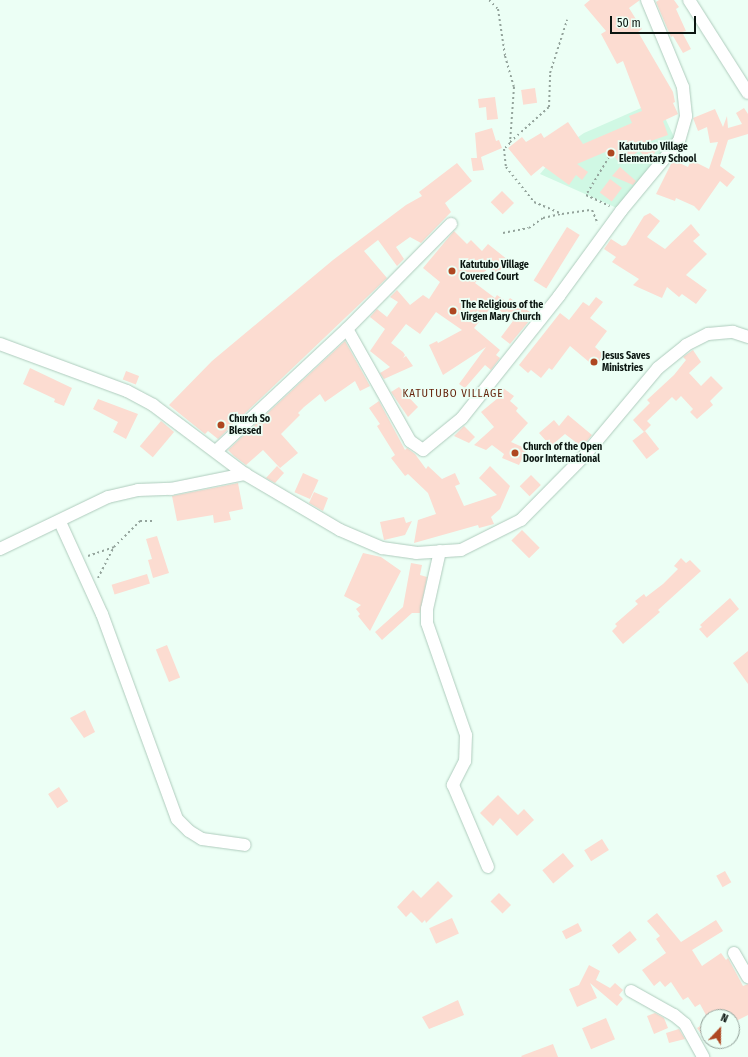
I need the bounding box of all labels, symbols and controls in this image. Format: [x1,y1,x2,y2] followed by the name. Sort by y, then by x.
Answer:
[612,8,698,34] scale bar
[617,16,641,30] text: 50 m
[619,141,696,164] place label: Katutubo Village Elementary School
[606,148,616,158] marker: Katutubo Village Elementary School
[460,259,529,282] place label: Katutubo Village Covered Court
[447,266,457,276] marker: Katutubo Village Covered Court
[461,299,543,322] place label: The Religious of the Virgen Mary Church
[448,306,458,316] marker: The Religious of the Virgen Mary Church
[602,350,650,374] place label: Jesus Saves Ministries
[589,357,599,367] marker: Jesus Saves Ministries
[402,387,504,401] district label: KATUTUBO VILLAGE
[229,413,270,436] place label: Church So Blessed
[216,420,226,430] marker: Church So Blessed
[523,441,602,464] place label: Church of the Open Door International
[510,448,520,458] marker: Church of the Open Door International
[700,1009,740,1049] north arrow
[719,1011,730,1026] text: N

